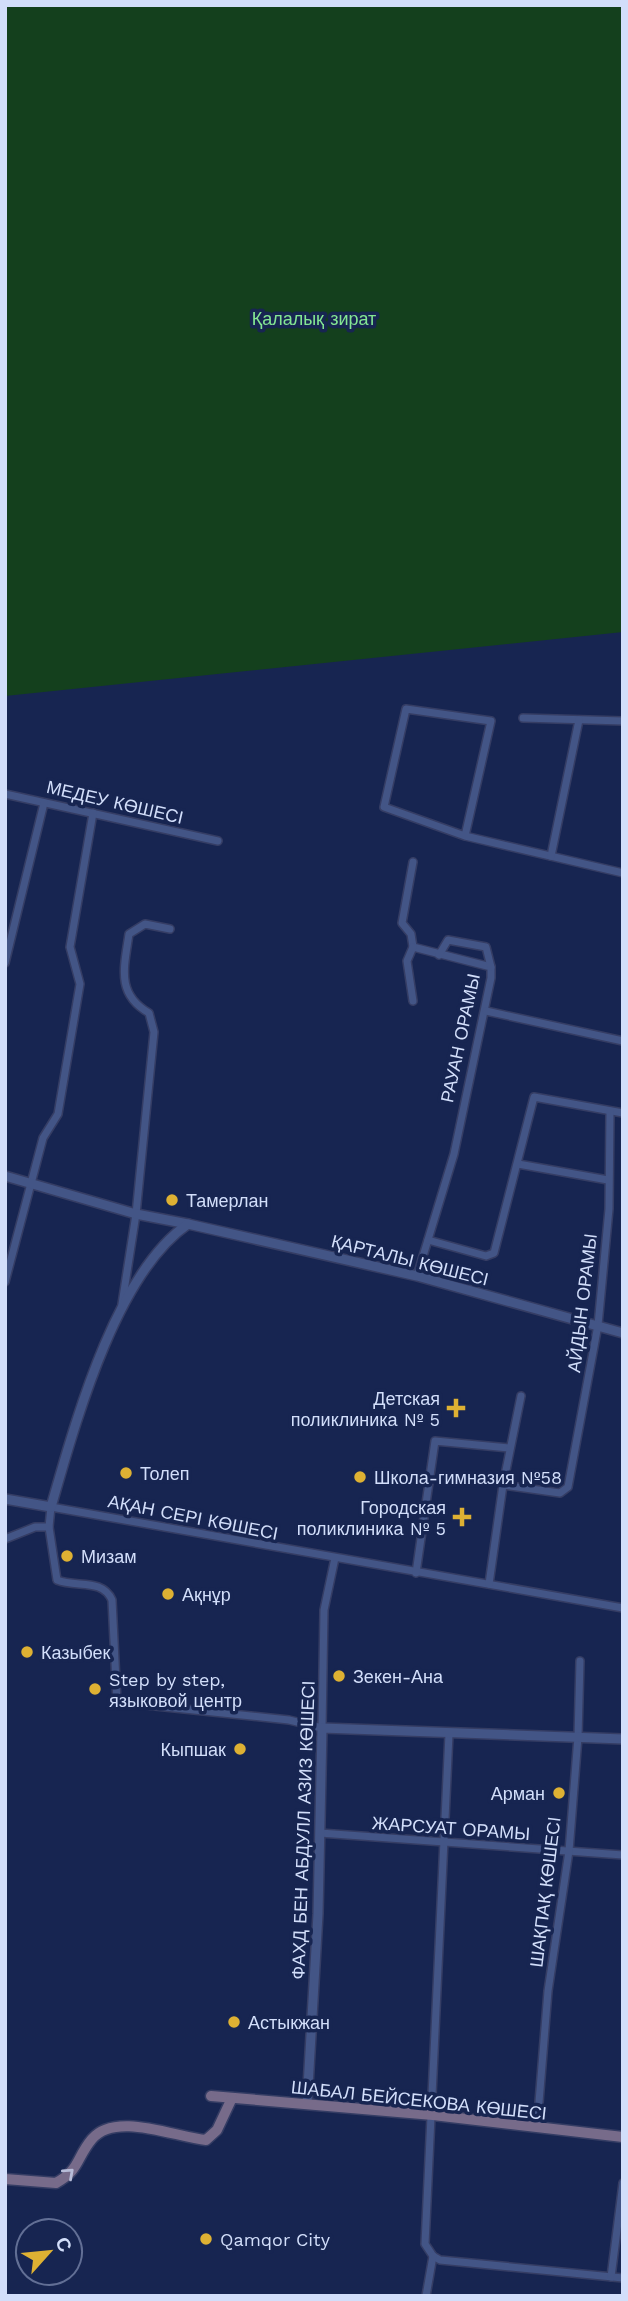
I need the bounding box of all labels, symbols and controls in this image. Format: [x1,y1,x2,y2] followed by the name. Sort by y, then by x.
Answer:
[252,308,376,329] park label: Қалалық зират
[45,776,185,828] street label: МЕДЕУ КӨШЕСІ
[436,972,484,1104] street label: РАУАН ОРАМЫ
[186,1190,268,1211] place label: Тамерлан
[164,1192,180,1208] marker: Тамерлан
[329,1230,491,1290] street label: ҚАРТАЛЫ КӨШЕСІ
[563,1232,601,1374] street label: АЙДЫН ОРАМЫ
[291,1388,440,1430] place label: Детская поликлиника № 5
[446,1398,466,1418] marker: Детская поликлиника № 5
[140,1463,189,1484] place label: Толеп
[118,1465,134,1481] marker: Толеп
[374,1467,562,1488] place label: Школа-гимназия №58
[352,1469,368,1485] marker: Школа-гимназия №58
[106,1490,280,1544] street label: АҚАН СЕРІ КӨШЕСІ
[297,1497,446,1539] place label: Городская поликлиника № 5
[452,1507,472,1527] marker: Городская поликлиника № 5
[81,1546,137,1567] place label: Мизам
[59,1548,75,1564] marker: Мизам
[182,1584,231,1605] place label: Ақнұр
[160,1586,176,1602] marker: Ақнұр
[41,1642,111,1663] place label: Казыбек
[19,1644,35,1660] marker: Казыбек
[353,1666,444,1687] place label: Зекен-Ана
[331,1668,347,1684] marker: Зекен-Ана
[109,1669,242,1711] place label: Step by step, языковой центр
[287,1680,319,1980] street label: ФАХД БЕН АБДУЛЛ АЗИЗ КӨШЕСІ
[87,1681,103,1697] marker: Step by step, языковой центр
[161,1739,226,1760] place label: Кыпшак
[232,1741,248,1757] marker: Кыпшак
[491,1783,545,1804] place label: Арман
[551,1785,567,1801] marker: Арман
[371,1812,531,1844] street label: ЖАРСУАТ ОРАМЫ
[525,1816,565,1968] street label: ШАҚПАҚ КӨШЕСІ
[248,2012,330,2033] place label: Астыкжан
[226,2014,242,2030] marker: Астыкжан
[290,2076,548,2124] street label: ШАБАЛ БЕЙСЕКОВА КӨШЕСІ
[61,2169,74,2181] one-way arrow
[14,2217,84,2287] north arrow
[220,2229,331,2250] place label: Qamqor City
[198,2231,214,2247] marker: Qamqor City
[50,2233,77,2256] text: С

